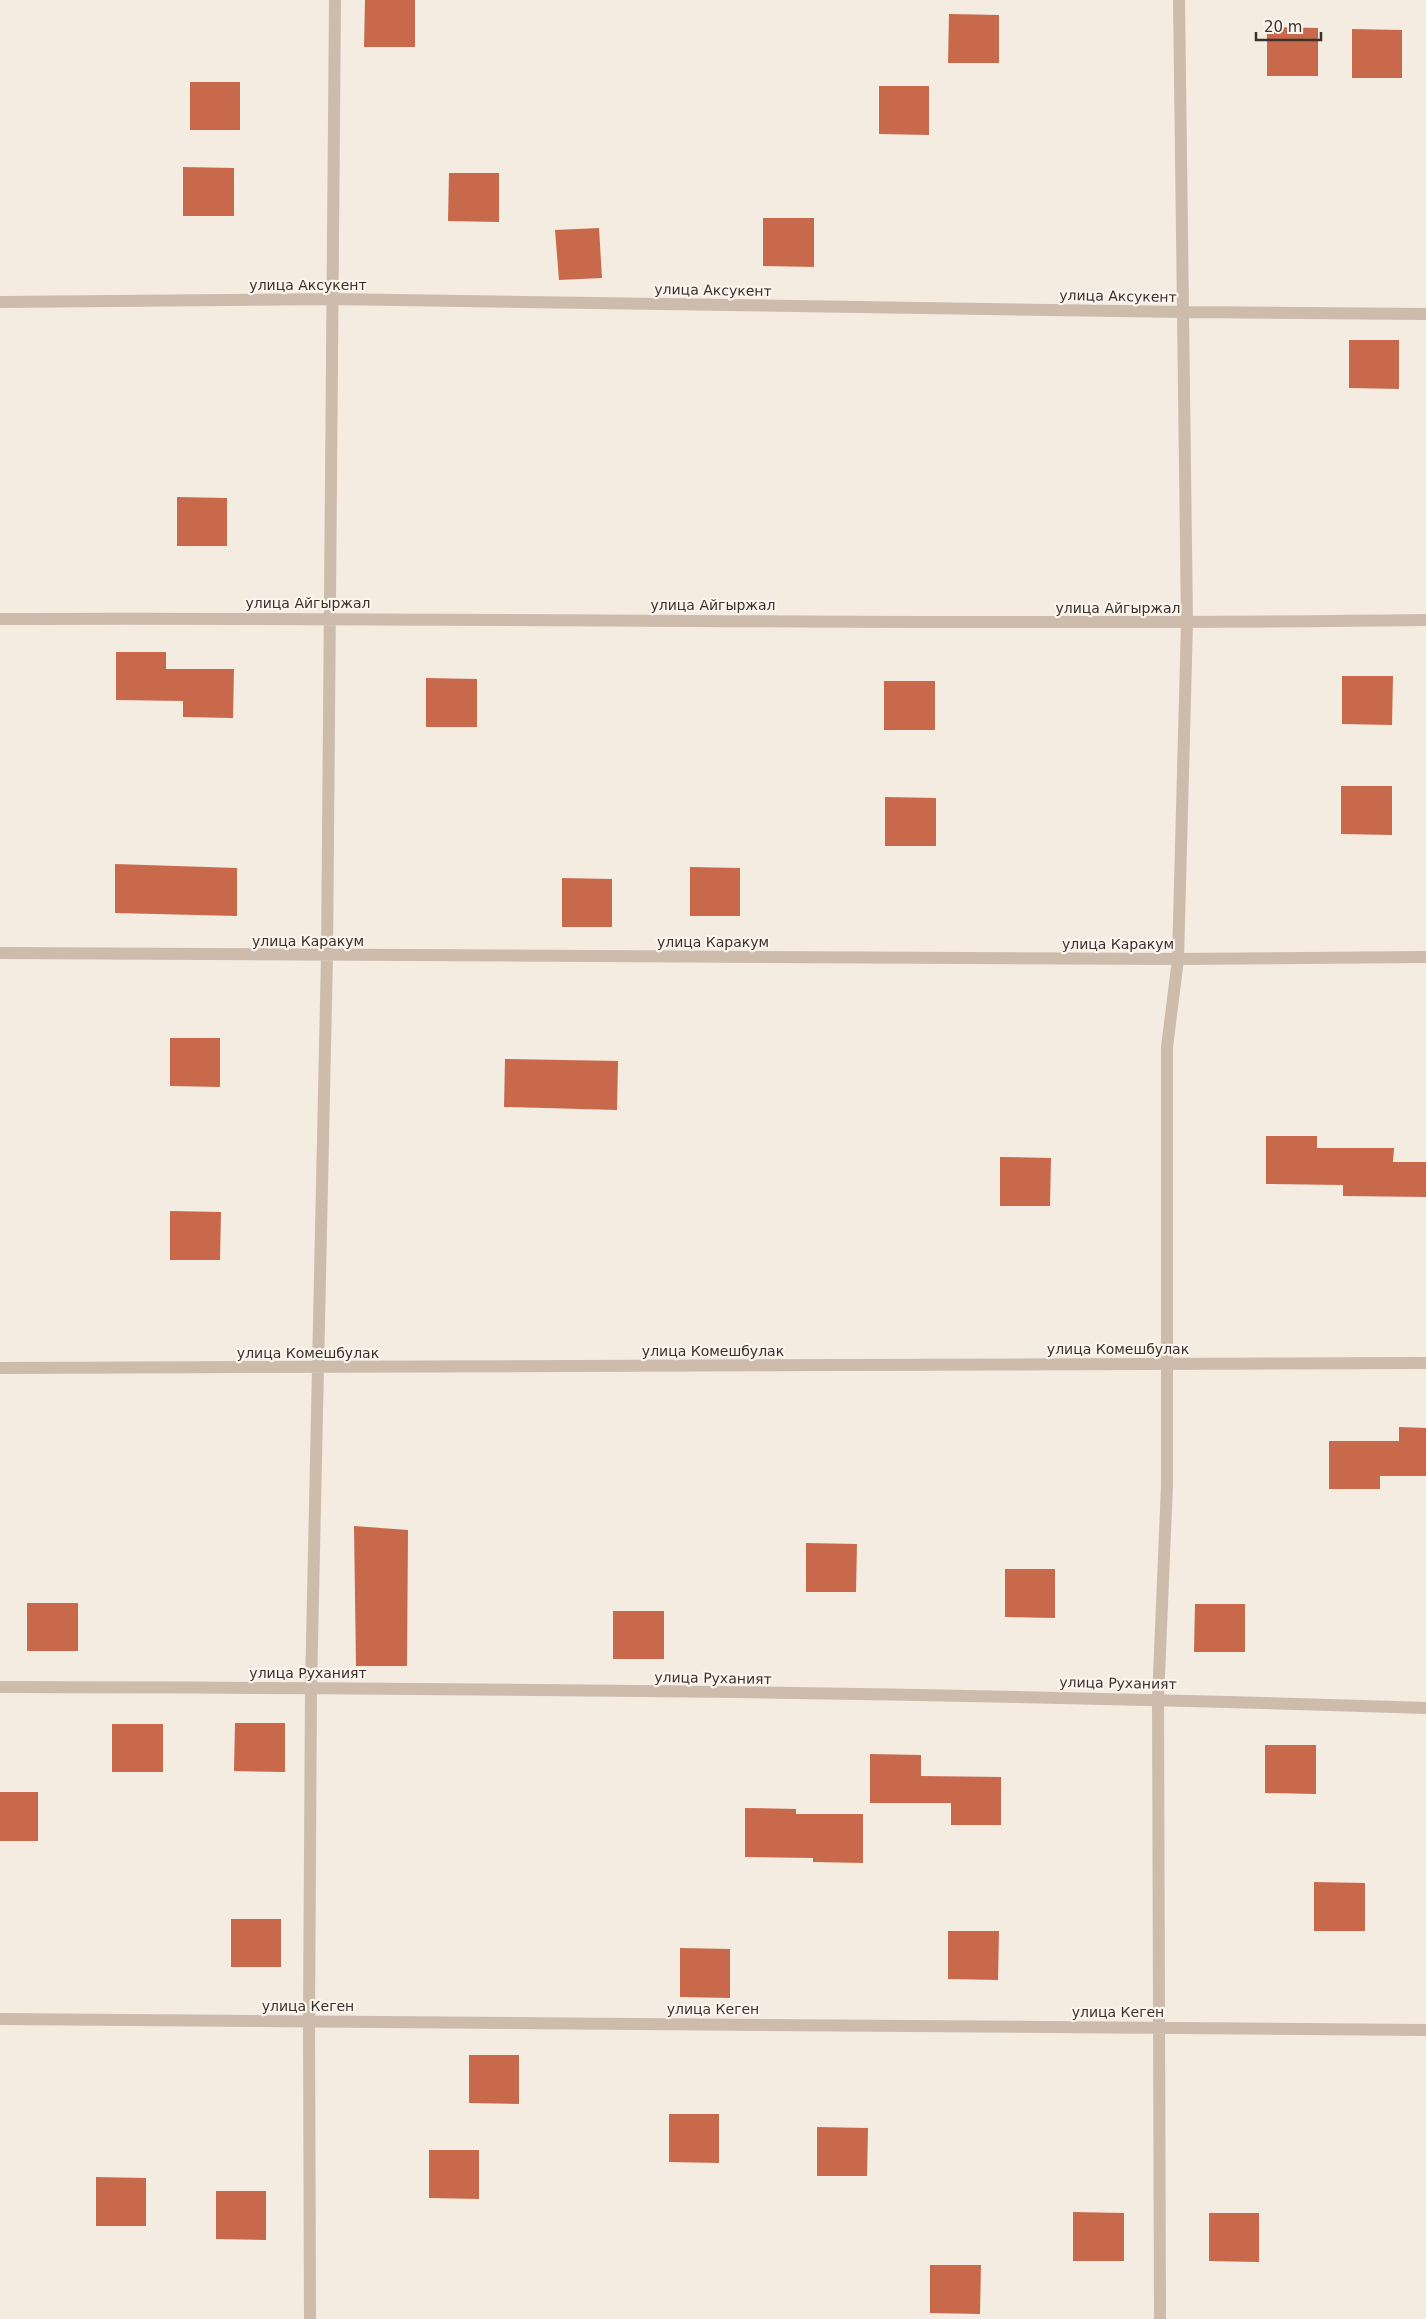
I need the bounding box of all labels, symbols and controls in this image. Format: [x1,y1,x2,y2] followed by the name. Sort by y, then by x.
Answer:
[1256,10,1321,42] scale bar
[1264,18,1302,36] text: 20 m
[249,277,367,293] street label: улица Аксукент
[654,281,772,299] street label: улица Аксукент
[1059,287,1177,305] street label: улица Аксукент
[245,595,371,611] street label: улица Айгыржал
[650,597,776,613] street label: улица Айгыржал
[1055,600,1181,616] street label: улица Айгыржал
[252,933,364,949] street label: улица Каракум
[657,934,769,950] street label: улица Каракум
[1062,936,1174,952] street label: улица Каракум
[1047,1341,1189,1357] street label: улица Комешбулак
[642,1343,784,1359] street label: улица Комешбулак
[237,1345,379,1361] street label: улица Комешбулак
[249,1665,367,1681] street label: улица Руханият
[654,1669,772,1687] street label: улица Руханият
[1059,1674,1177,1692] street label: улица Руханият
[262,1998,354,2014] street label: улица Кеген
[667,2001,759,2017] street label: улица Кеген
[1072,2004,1164,2020] street label: улица Кеген

